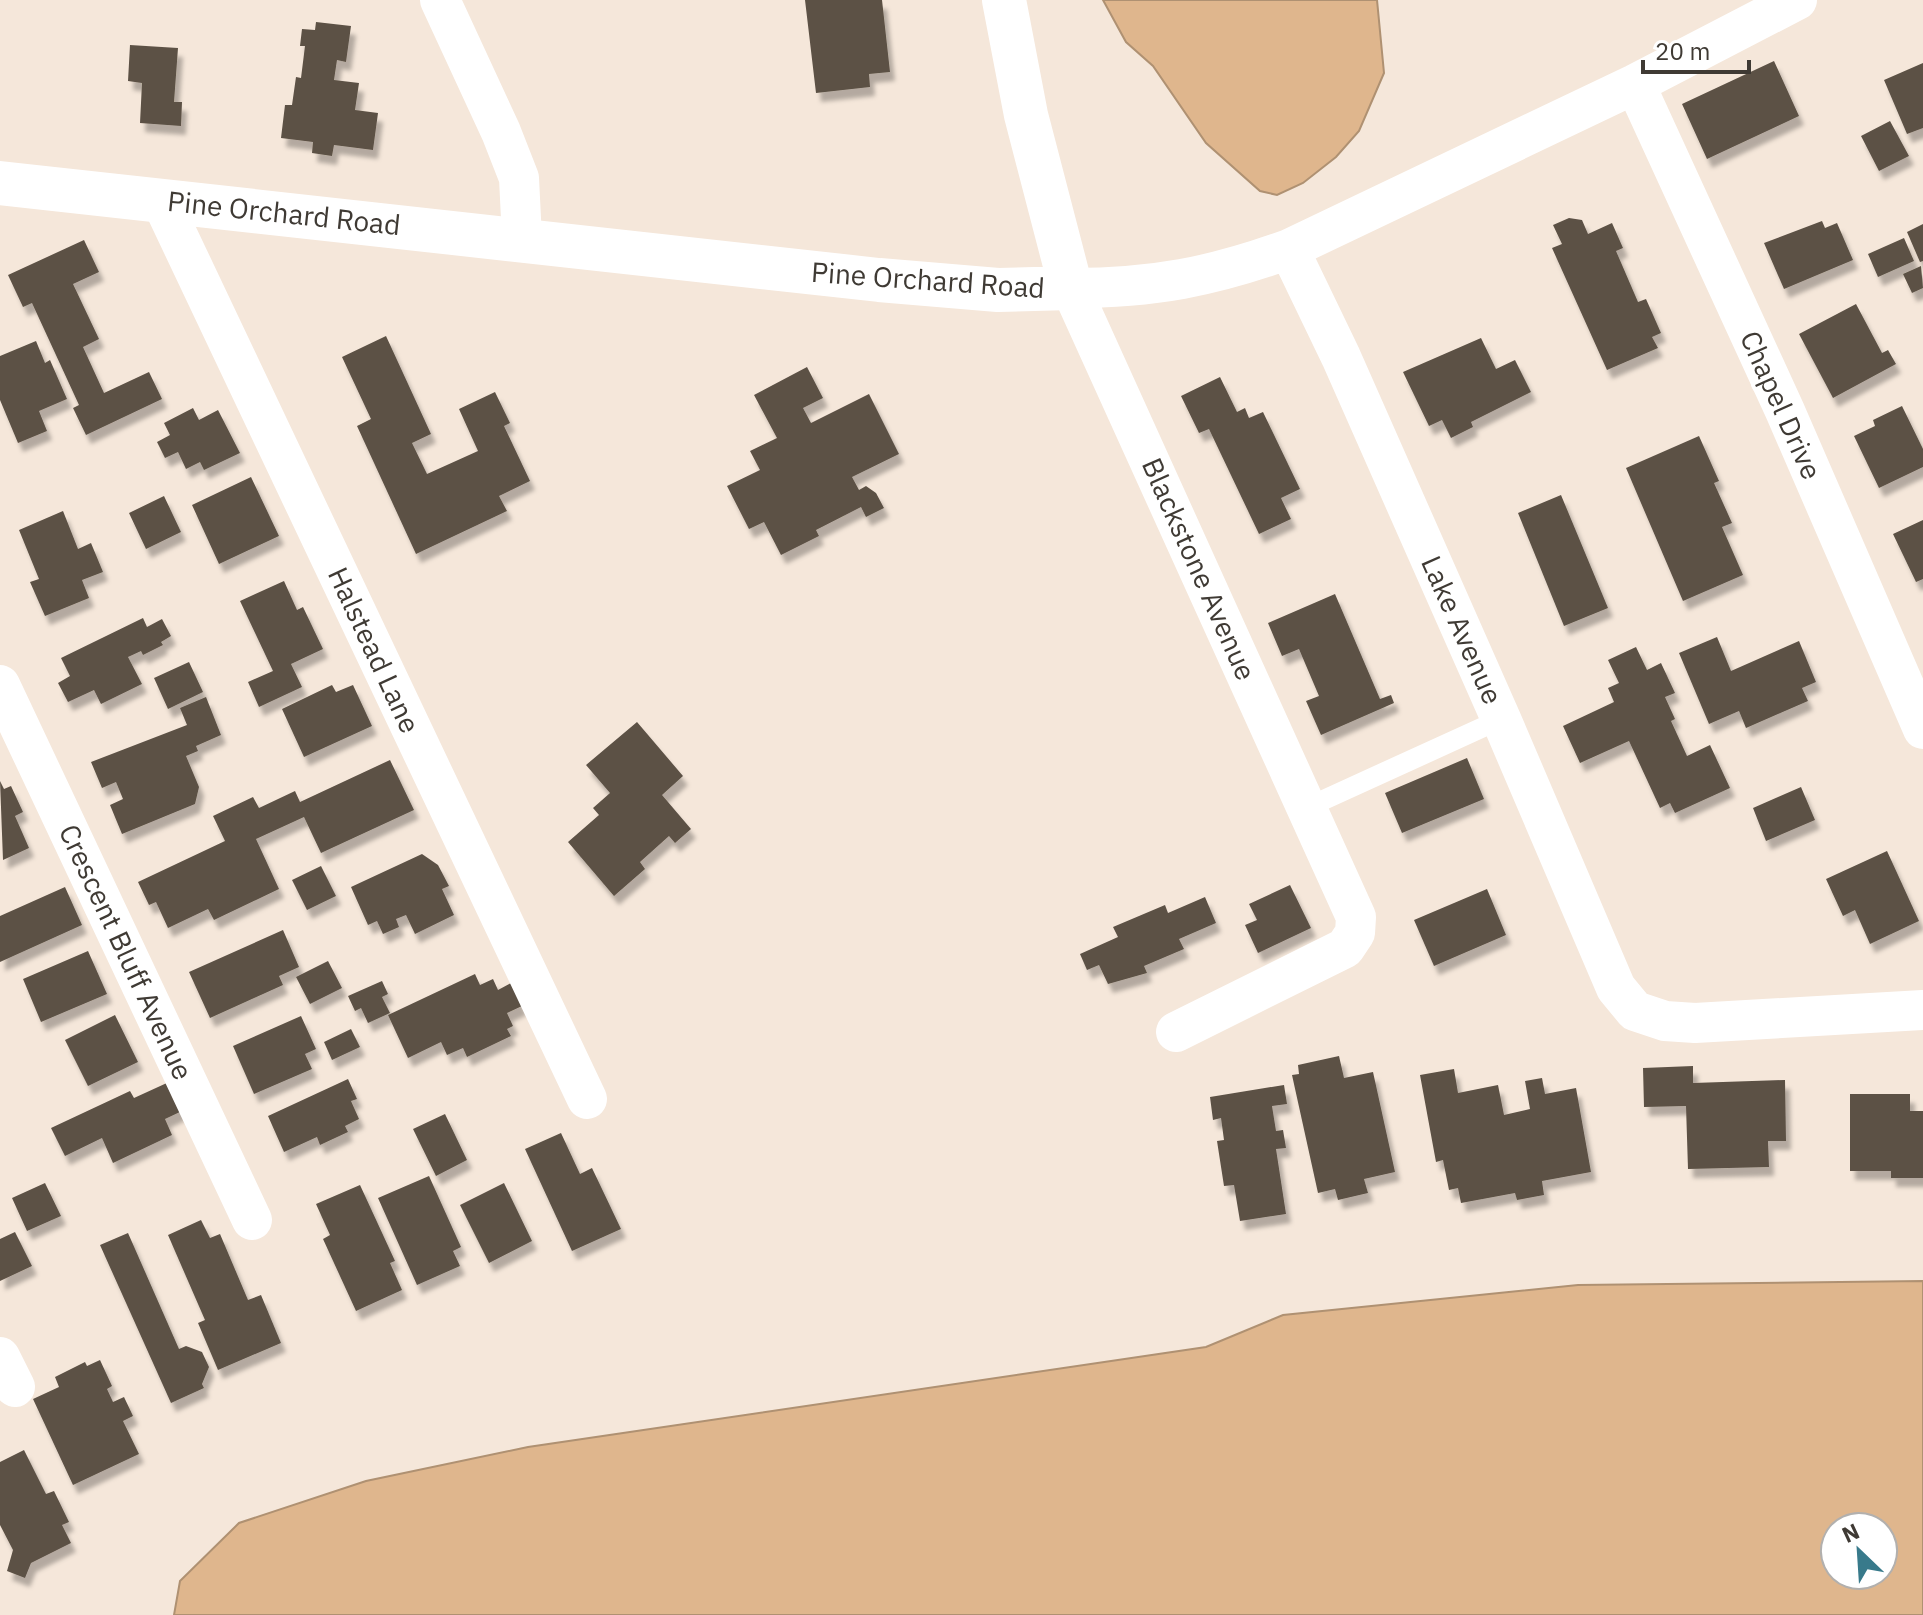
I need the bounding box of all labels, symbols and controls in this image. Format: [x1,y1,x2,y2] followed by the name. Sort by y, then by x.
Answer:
[1643,24,1749,74] scale bar
[1655,35,1710,67] text: 20 m
[166,182,402,243] street label: Pine Orchard Road
[810,253,1046,306] street label: Pine Orchard Road
[1732,325,1831,485] street label: Chapel Drive
[1134,452,1265,686] street label: Blackstone Avenue
[1413,550,1512,710] street label: Lake Avenue
[320,561,429,739] street label: Halstead Lane
[51,818,202,1086] street label: Crescent Bluff Avenue
[1819,1511,1899,1591] north arrow
[1837,1516,1864,1549] text: N

